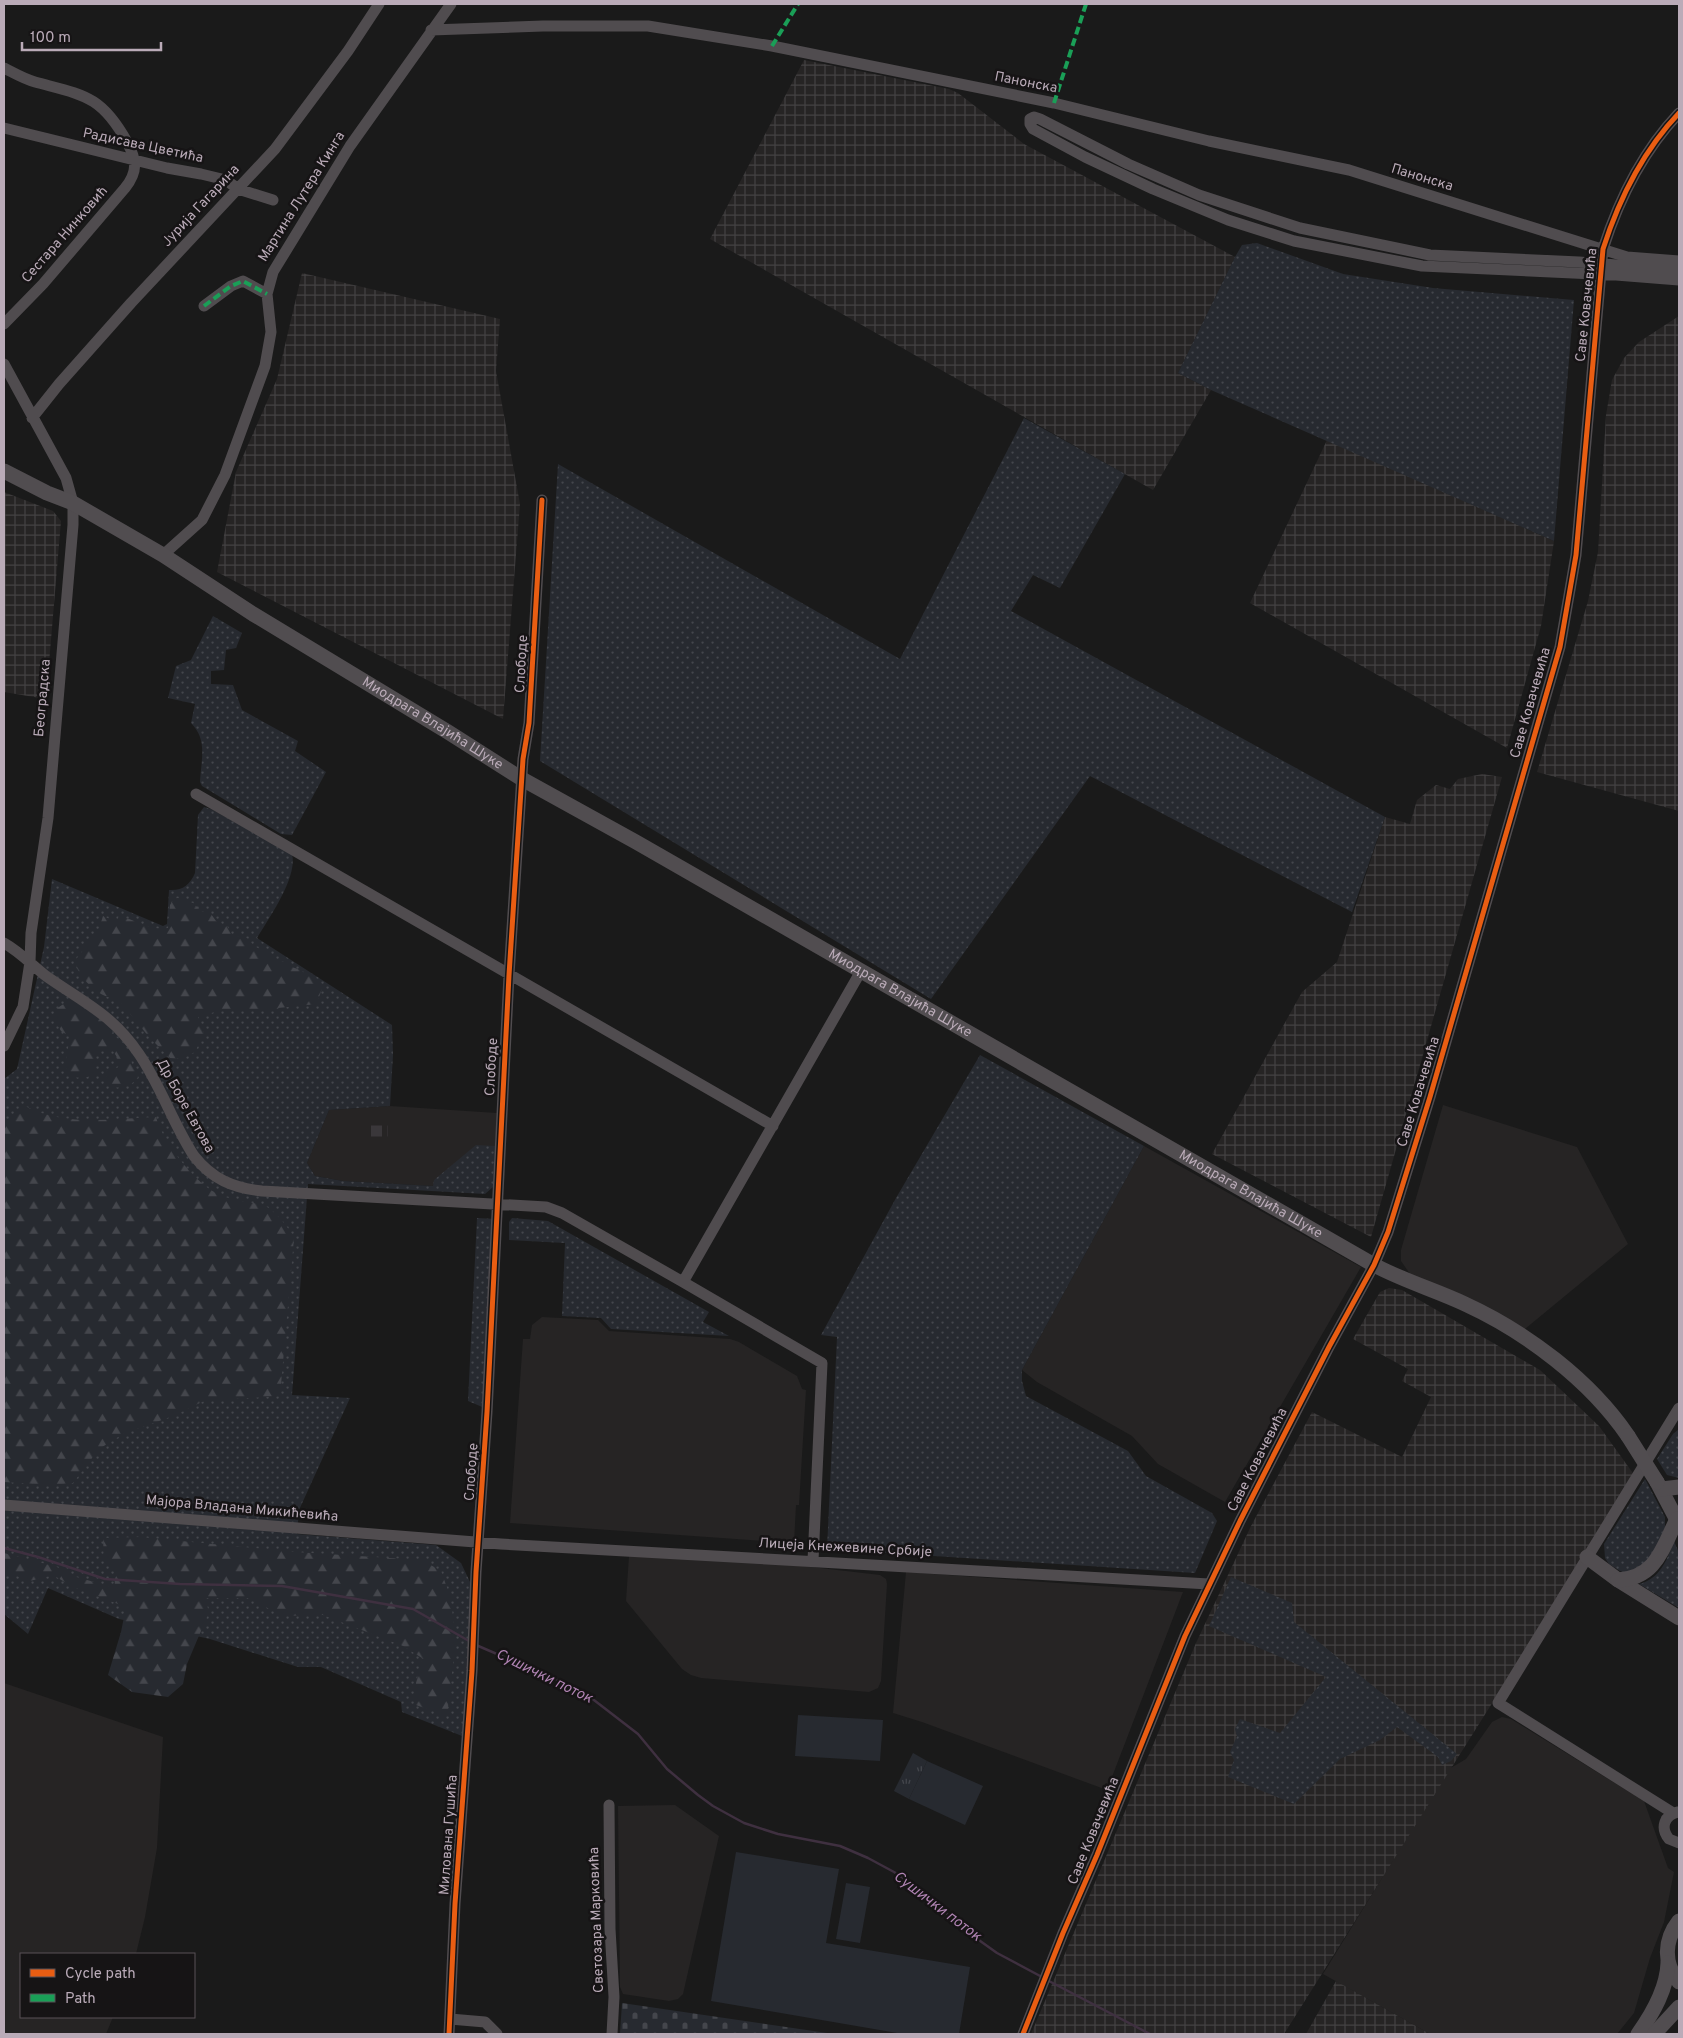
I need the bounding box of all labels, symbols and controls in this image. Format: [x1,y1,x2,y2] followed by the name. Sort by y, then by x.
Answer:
[22,20,161,52] scale bar
[30,29,71,48] text: 100 m
[993,69,1059,97] street label: Панонска
[81,125,205,167] street label: Радисава Цветића
[255,129,349,265] street label: Мартина Лутера Кинга
[159,161,243,251] street label: Јурија Гагарина
[1389,161,1455,195] street label: Панонска
[18,183,112,287] street label: Сестара Нинковић
[1573,247,1601,363] street label: Саве Ковачевића
[512,634,532,694] street label: Слободе
[1507,646,1555,760] street label: Саве Ковачевића
[31,658,55,738] street label: Београдска
[359,673,506,773] street label: Миодрага Влајића Шуке
[825,946,975,1041] street label: Миодрага Влајића Шуке
[1394,1035,1444,1149] street label: Саве Ковачевића
[482,1037,502,1097] street label: Слободе
[152,1056,218,1156] street label: Др Боре Евтова
[1176,1146,1326,1242] street label: Миодрага Влајића Шуке
[1224,1405,1292,1515] street label: Саве Ковачевића
[461,1442,483,1502] street label: Слободе
[145,1492,339,1526] street label: Мајора Владана Микићевића
[758,1535,932,1561] street label: Лицеја Кнежевине Србије
[492,1645,596,1709] water label: Сушички поток
[436,1774,462,1896] street label: Милована Гушића
[1065,1775,1123,1887] street label: Саве Ковачевића
[586,1847,608,1993] street label: Светозара Марковића
[889,1868,985,1947] water label: Сушички поток
[20,1953,195,2018] legend
[65,1965,136,1984] text: Cycle path
[65,1990,96,2009] text: Path

